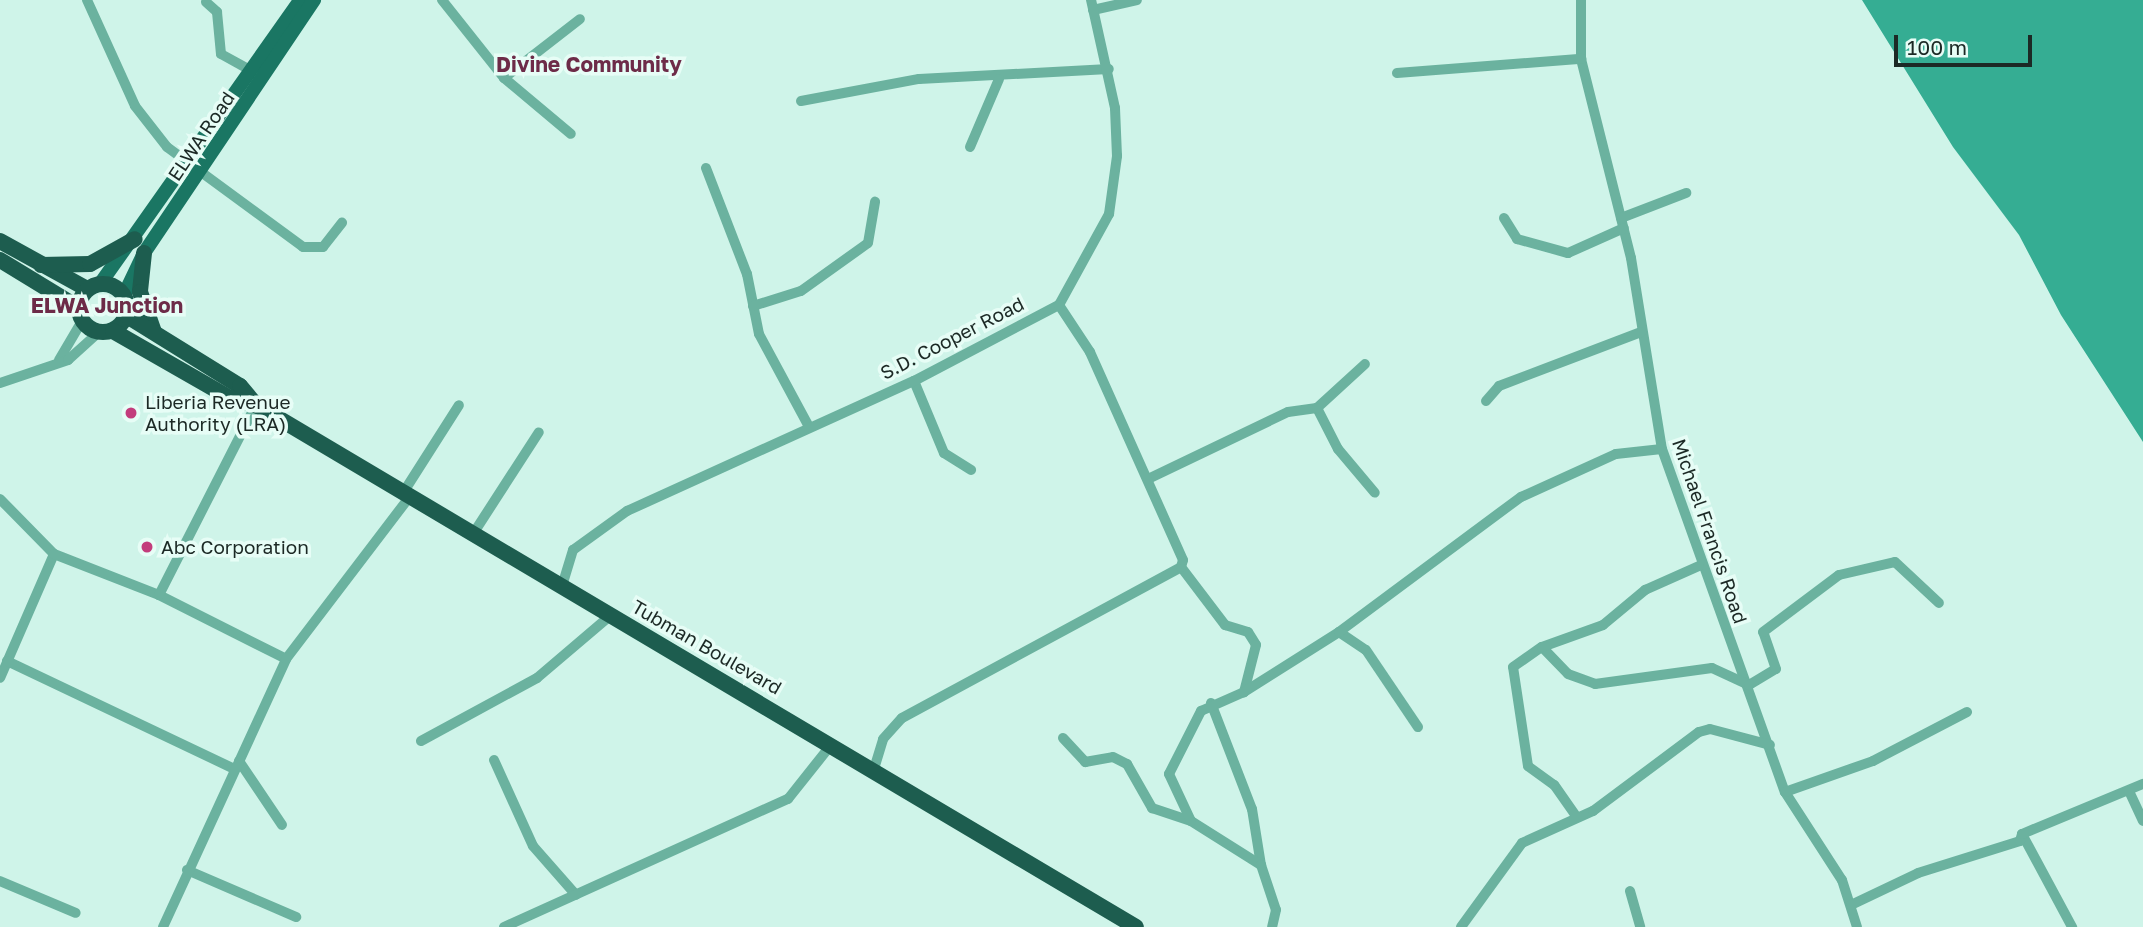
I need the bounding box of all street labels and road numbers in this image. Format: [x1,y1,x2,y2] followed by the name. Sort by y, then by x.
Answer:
[163,87,239,185] street label: ELWA Road
[876,292,1028,384] street label: S.D. Cooper Road
[1668,436,1752,626] street label: Michael Francis Road
[628,595,786,699] street label: Tubman Boulevard

